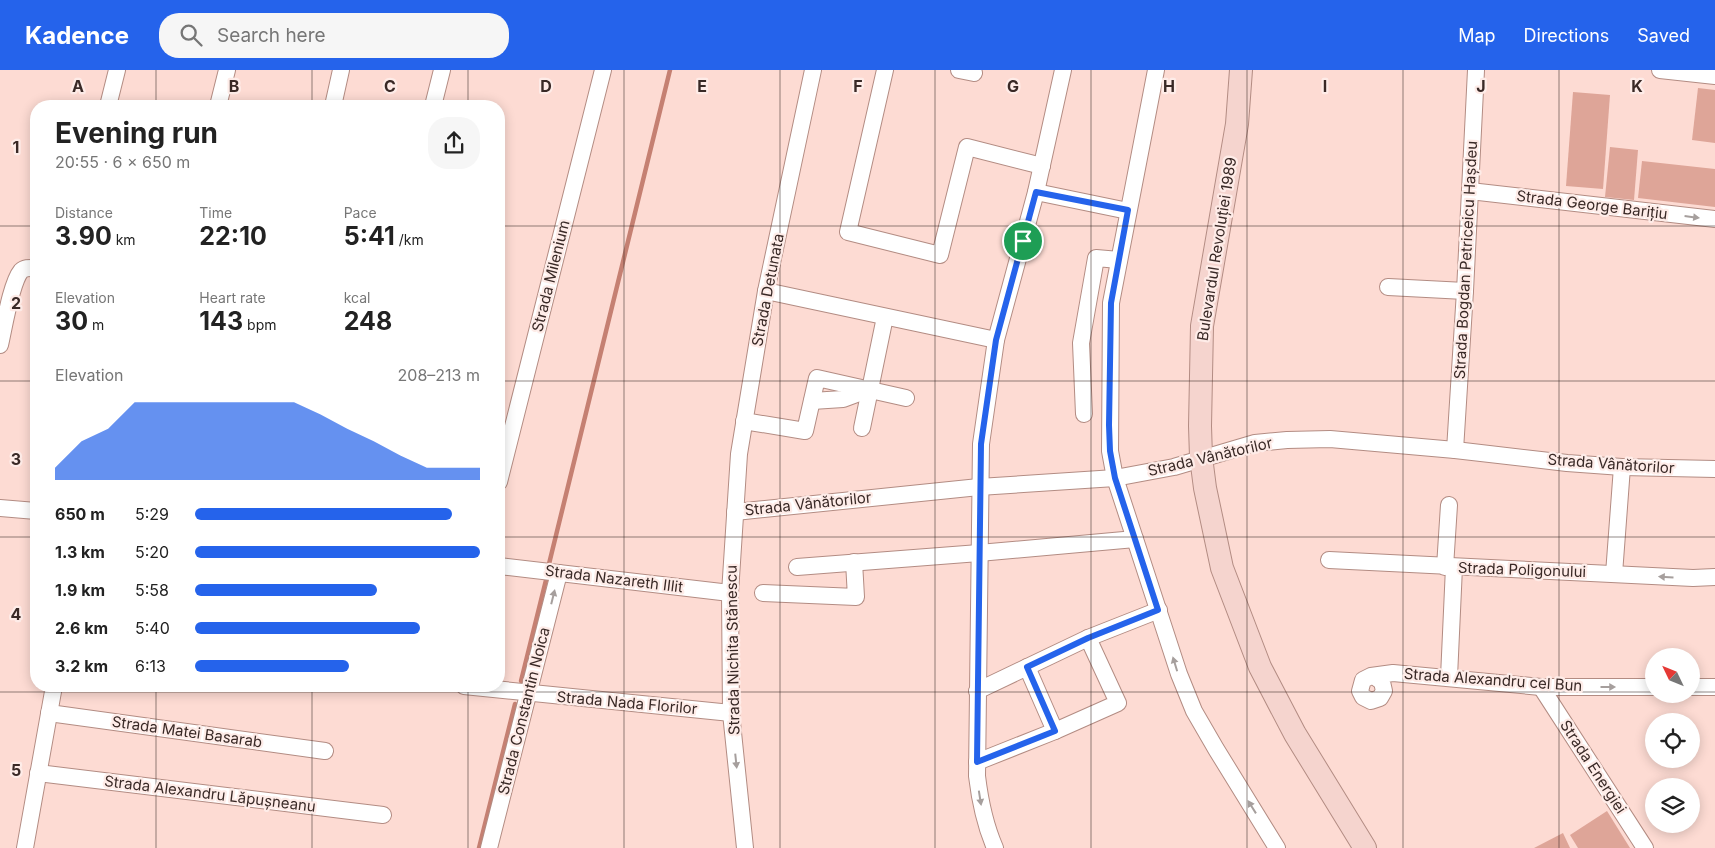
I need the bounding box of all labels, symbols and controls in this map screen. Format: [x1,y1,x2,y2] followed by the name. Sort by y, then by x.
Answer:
[159,13,509,58] search box
[25,21,129,50] text: Kadence
[177,21,205,49] icon: search
[217,24,326,47] text: Search here
[1458,25,1496,46] text: Map
[1524,25,1609,46] text: Directions
[1637,25,1690,46] text: Saved
[72,76,84,96] text: A
[229,76,239,96] text: B
[384,76,396,96] text: C
[540,76,552,96] text: D
[697,76,707,96] text: E
[853,76,863,96] text: F
[1007,76,1019,96] text: G
[1163,76,1175,96] text: H
[1323,76,1327,96] text: I
[1476,76,1486,96] text: J
[1631,76,1643,96] text: K
[55,116,218,150] text: Evening run
[428,117,480,169] button: share
[13,137,19,157] text: 1
[1450,140,1481,380] street label: Strada Bogdan Petriceicu Hașdeu
[55,152,190,172] text: 20:55 · 6 × 650 m
[1193,156,1240,342] street label: Bulevardul Revoluției 1989
[1515,186,1669,223] street label: Strada George Barițiu
[55,204,113,221] text: Distance
[199,204,232,221] text: Time
[344,204,377,221] text: Pace
[1684,213,1700,221] one-way arrow
[527,218,574,334] street label: Strada Milenium
[1002,220,1044,262] pin
[55,221,112,251] text: 3.90
[199,221,267,251] text: 22:10
[344,221,395,251] text: 5:41
[1009,227,1037,255] icon: arrive
[112,231,136,248] text: km
[395,231,424,248] text: /km
[747,232,788,348] street label: Strada Detunata
[55,289,115,306] text: Elevation
[199,289,266,306] text: Heart rate
[344,289,370,306] text: kcal
[11,293,21,313] text: 2
[55,306,88,336] text: 30
[199,306,243,336] text: 143
[344,306,392,336] text: 248
[88,316,104,333] text: m
[243,316,277,333] text: bpm
[55,365,124,385] text: Elevation
[398,365,480,385] text: 208–213 m
[1146,433,1274,480] street label: Strada Vânătorilor
[11,449,21,469] text: 3
[1547,450,1676,477] street label: Strada Vânătorilor
[744,487,873,520] street label: Strada Vânătorilor
[55,504,105,524] text: 650 m
[135,504,169,524] text: 5:29
[55,542,105,562] text: 1.3 km
[135,542,169,562] text: 5:20
[1458,558,1586,581] street label: Strada Poligonului
[544,561,684,596] street label: Strada Nazareth Illit
[722,565,743,735] street label: Strada Nichita Stănescu
[1658,572,1674,580] one-way arrow
[55,580,105,600] text: 1.9 km
[135,580,169,600] text: 5:58
[549,590,557,605] one-way arrow
[11,604,22,624] text: 4
[55,618,108,638] text: 2.6 km
[135,618,170,638] text: 5:40
[493,625,554,797] street label: Strada Constantin Noica
[1645,648,1700,702] north arrow
[1645,648,1700,833] map controls
[55,656,108,676] text: 3.2 km
[135,656,166,676] text: 6:13
[1171,656,1179,671] one-way arrow
[1403,664,1583,695] street label: Strada Alexandru cel Bun
[1600,683,1616,691] one-way arrow
[556,687,699,718] street label: Strada Nada Florilor
[111,712,263,751] street label: Strada Matei Basarab
[1645,713,1700,768] button: locate
[1556,716,1631,817] street label: Strada Energiei
[732,754,740,770] one-way arrow
[11,760,21,780] text: 5
[103,771,317,816] street label: Strada Alexandru Lăpușneanu
[1645,778,1700,833] button: layers
[976,791,984,807] one-way arrow
[1247,800,1256,813] one-way arrow

